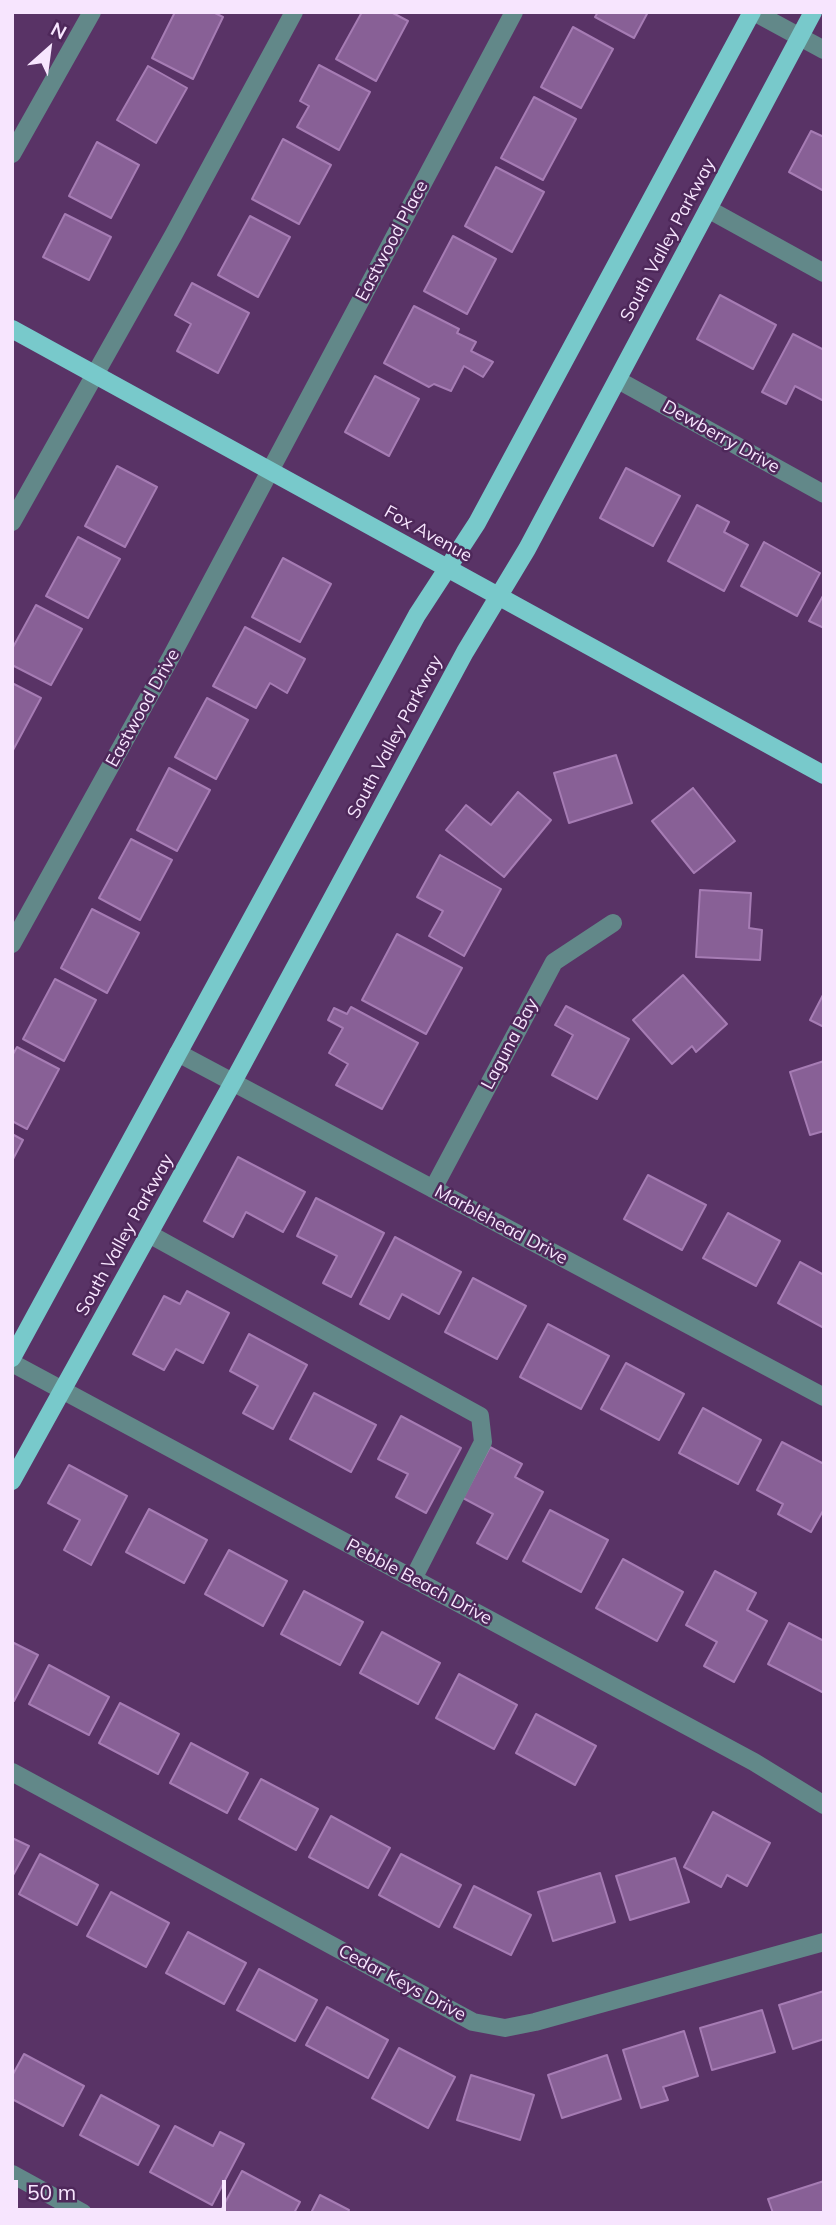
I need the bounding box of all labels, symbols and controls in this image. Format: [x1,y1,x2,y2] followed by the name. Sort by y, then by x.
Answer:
[14,14,84,84] north arrow
[47,16,71,44] text: N
[616,155,720,325] street label: South Valley Parkway
[351,177,433,305] street label: Eastwood Place
[659,396,783,478] street label: Dewberry Drive
[380,501,476,567] street label: Fox Avenue
[102,645,184,771] street label: Eastwood Drive
[343,652,447,822] street label: South Valley Parkway
[477,995,543,1093] street label: Laguna Bay
[72,1150,178,1320] street label: South Valley Parkway
[431,1181,571,1269] street label: Marblehead Drive
[342,1534,496,1630] street label: Pebble Beach Drive
[334,1940,470,2026] street label: Cedar Keys Drive
[18,2166,229,2210] scale bar
[27,2179,76,2205] text: 50 m

